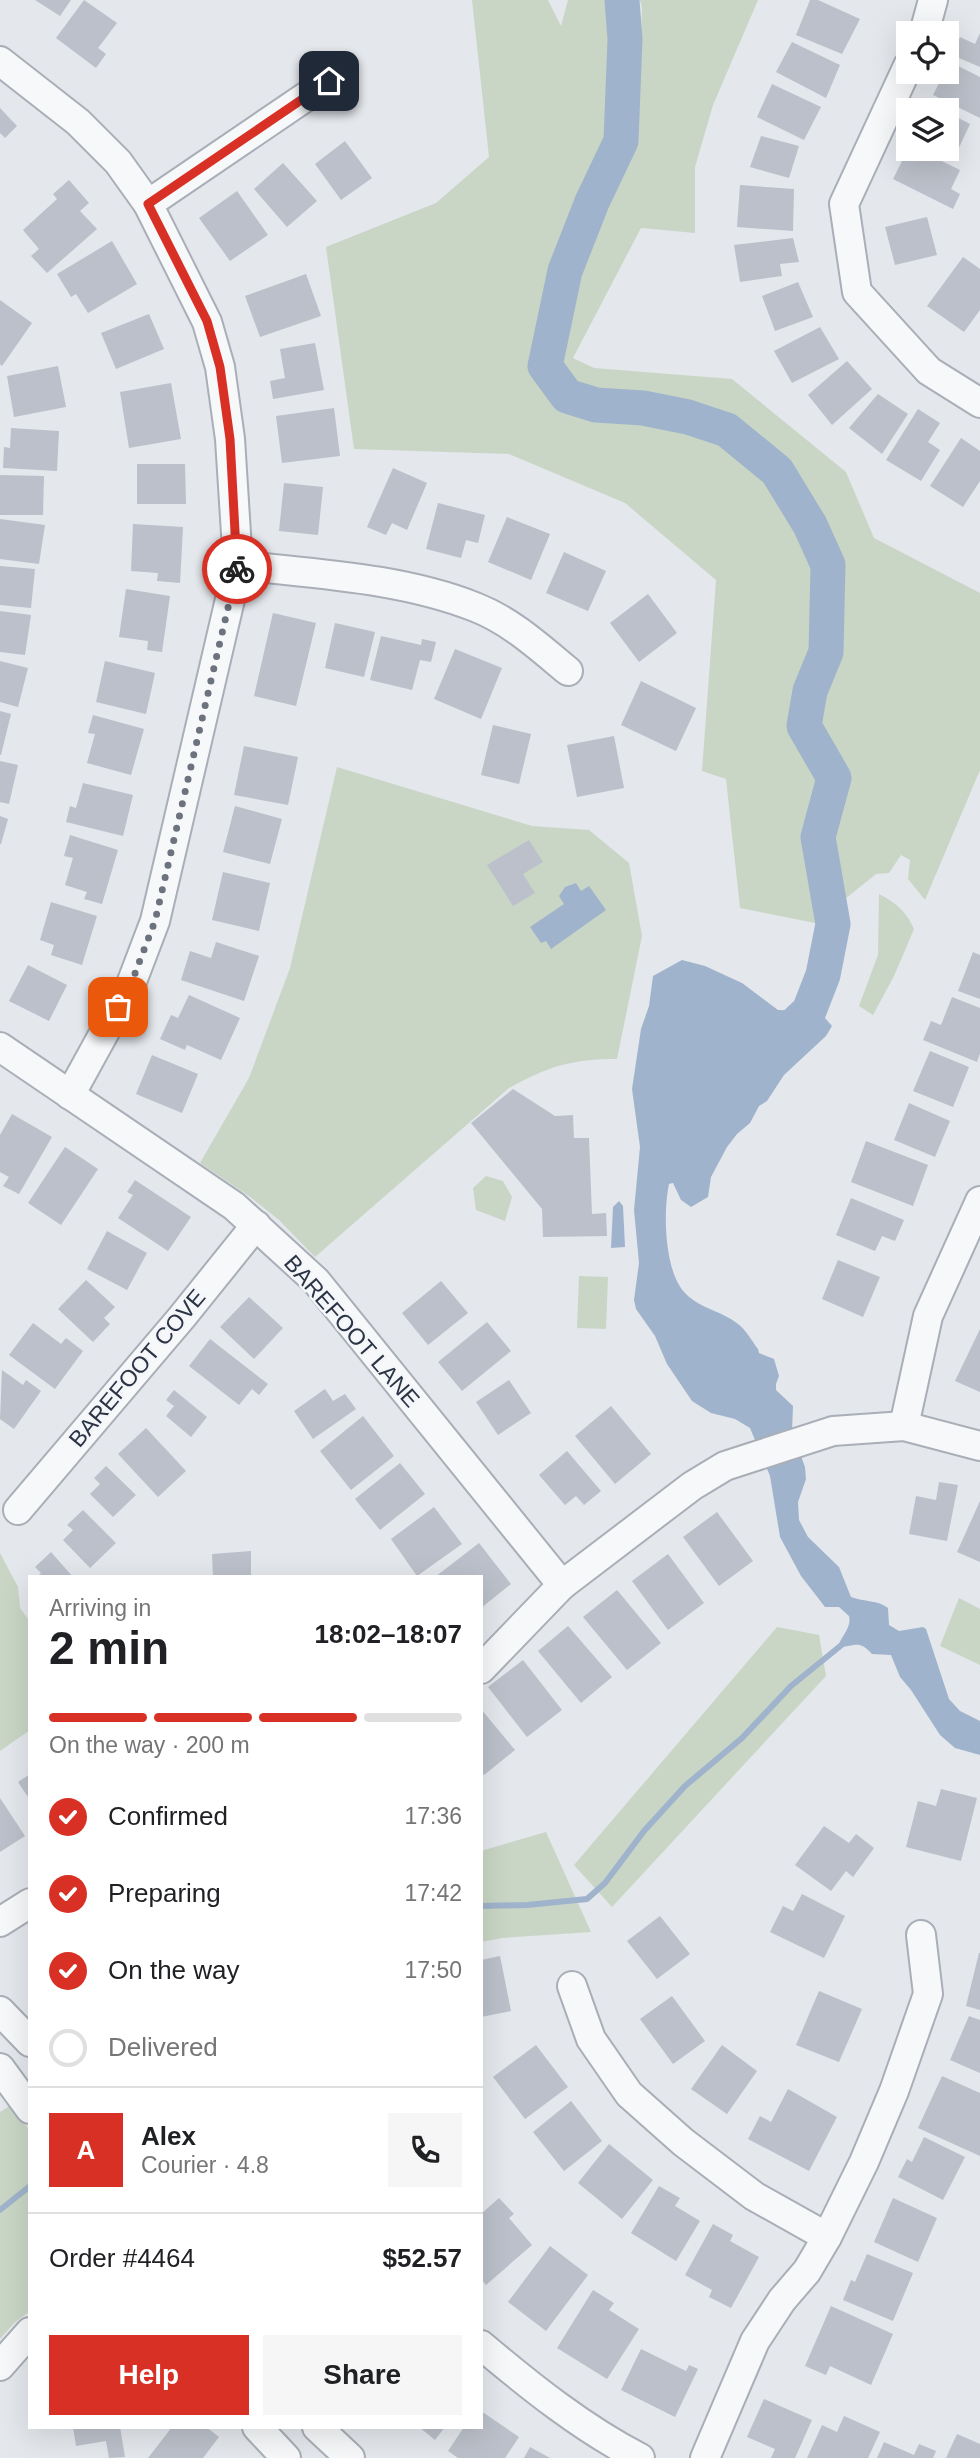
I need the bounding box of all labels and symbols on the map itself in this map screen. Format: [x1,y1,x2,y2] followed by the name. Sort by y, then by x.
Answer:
[299,51,359,111] pin
[202,534,272,604] courier
[88,977,148,1037] pin
[279,1250,425,1412] street label: BAREFOOT LANE
[64,1284,210,1452] street label: BAREFOOT COVE

